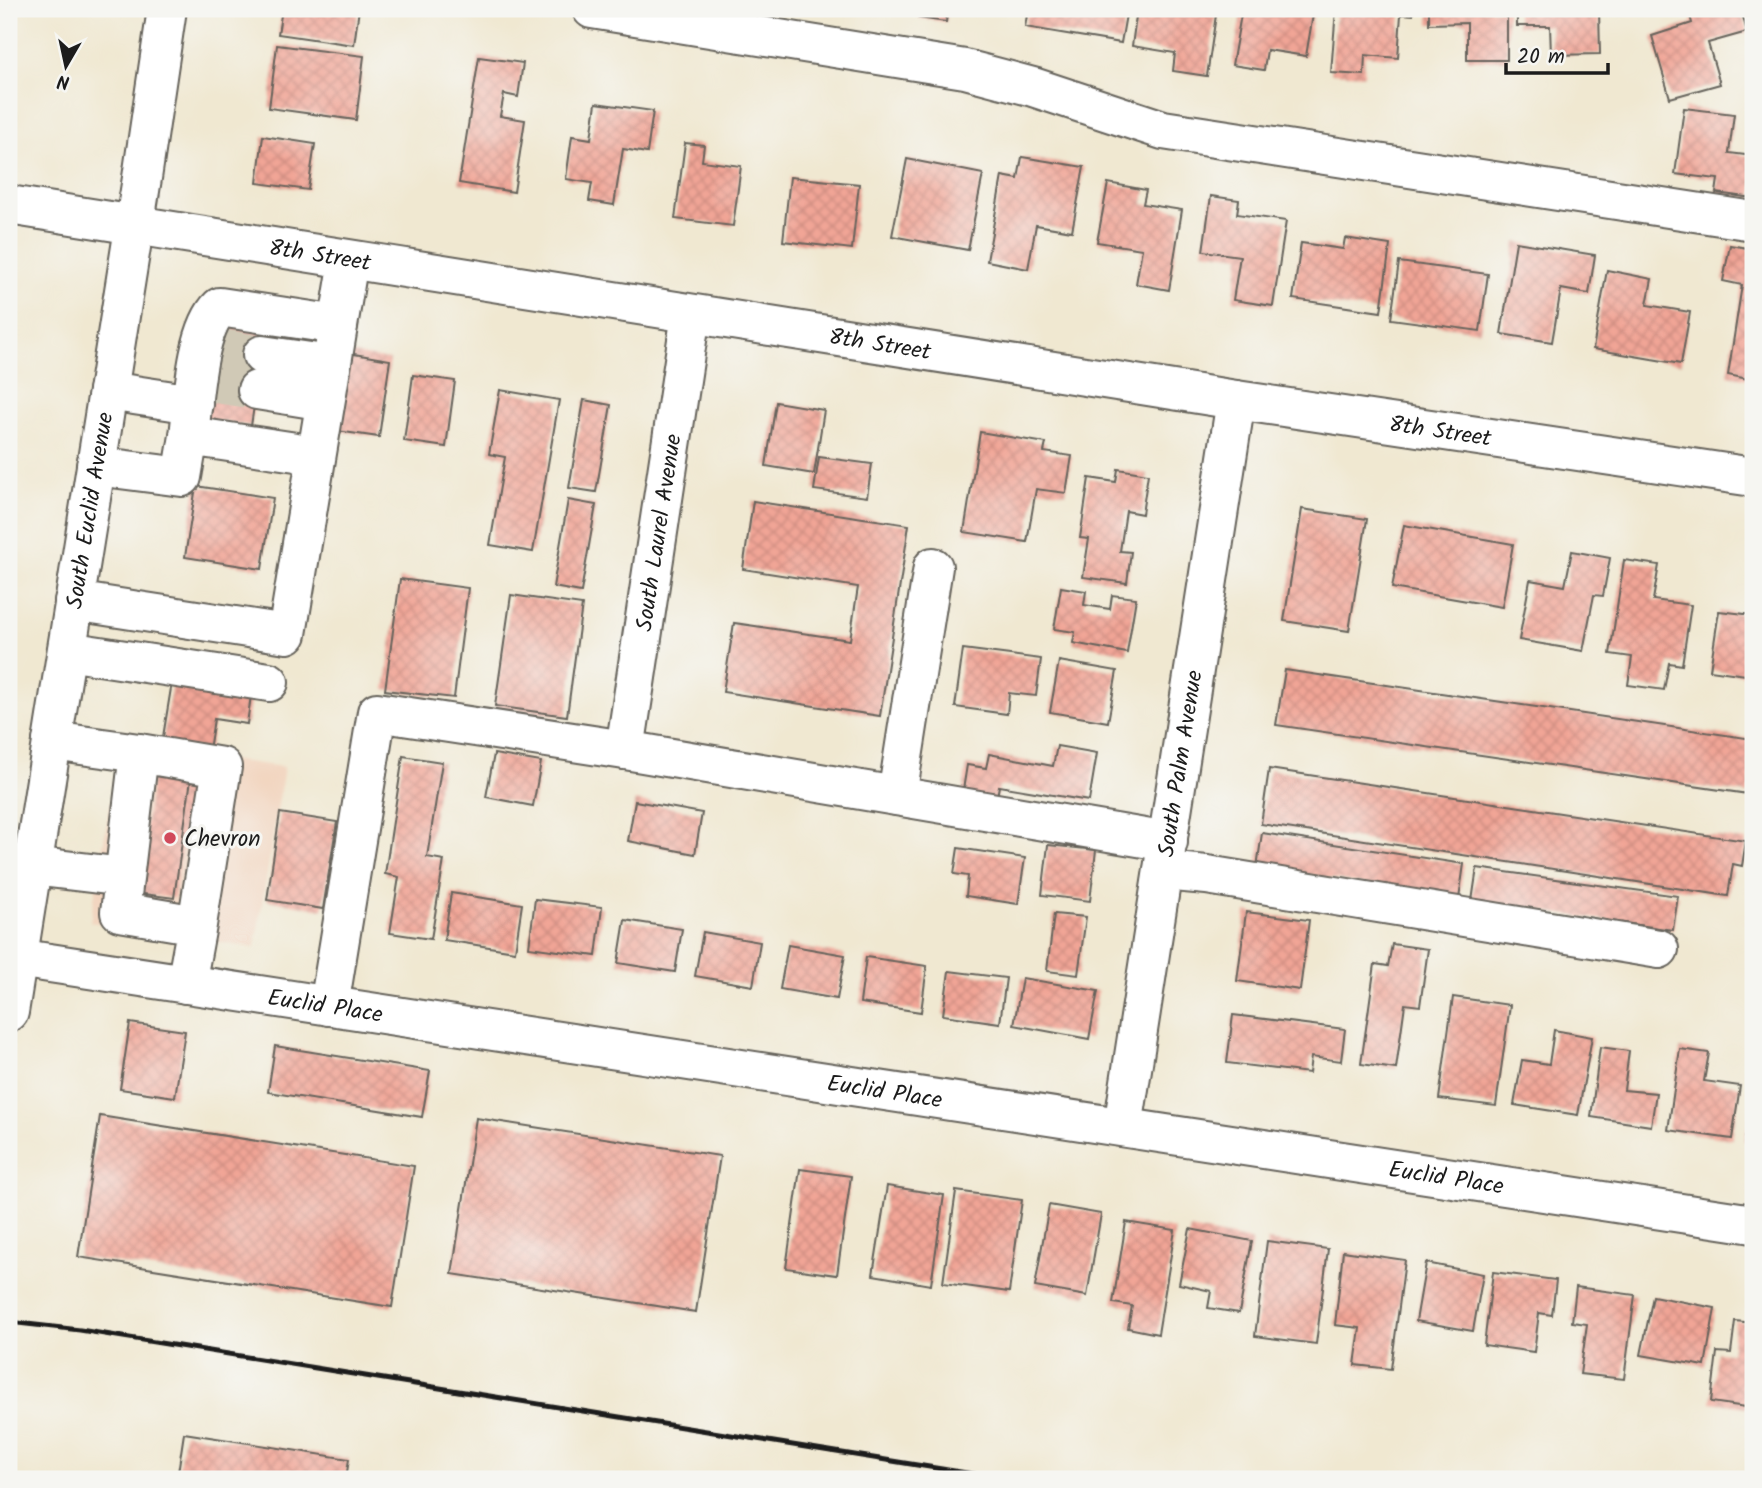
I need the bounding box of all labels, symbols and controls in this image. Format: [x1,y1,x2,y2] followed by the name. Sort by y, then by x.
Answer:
[32,32,102,102] north arrow
[1506,32,1608,76] scale bar
[1517,41,1565,74] text: 20 m
[55,65,72,97] text: N
[266,231,374,282] street label: 8th Street
[826,320,934,371] street label: 8th Street
[1387,407,1495,458] street label: 8th Street
[58,410,124,612] street label: South Euclid Avenue
[627,432,693,634] street label: South Laurel Avenue
[1149,668,1214,860] street label: South Palm Avenue
[184,822,260,858] place label: Chevron
[162,830,178,846] marker: Chevron
[265,981,385,1034] street label: Euclid Place
[824,1066,945,1120] street label: Euclid Place
[1386,1152,1506,1206] street label: Euclid Place

